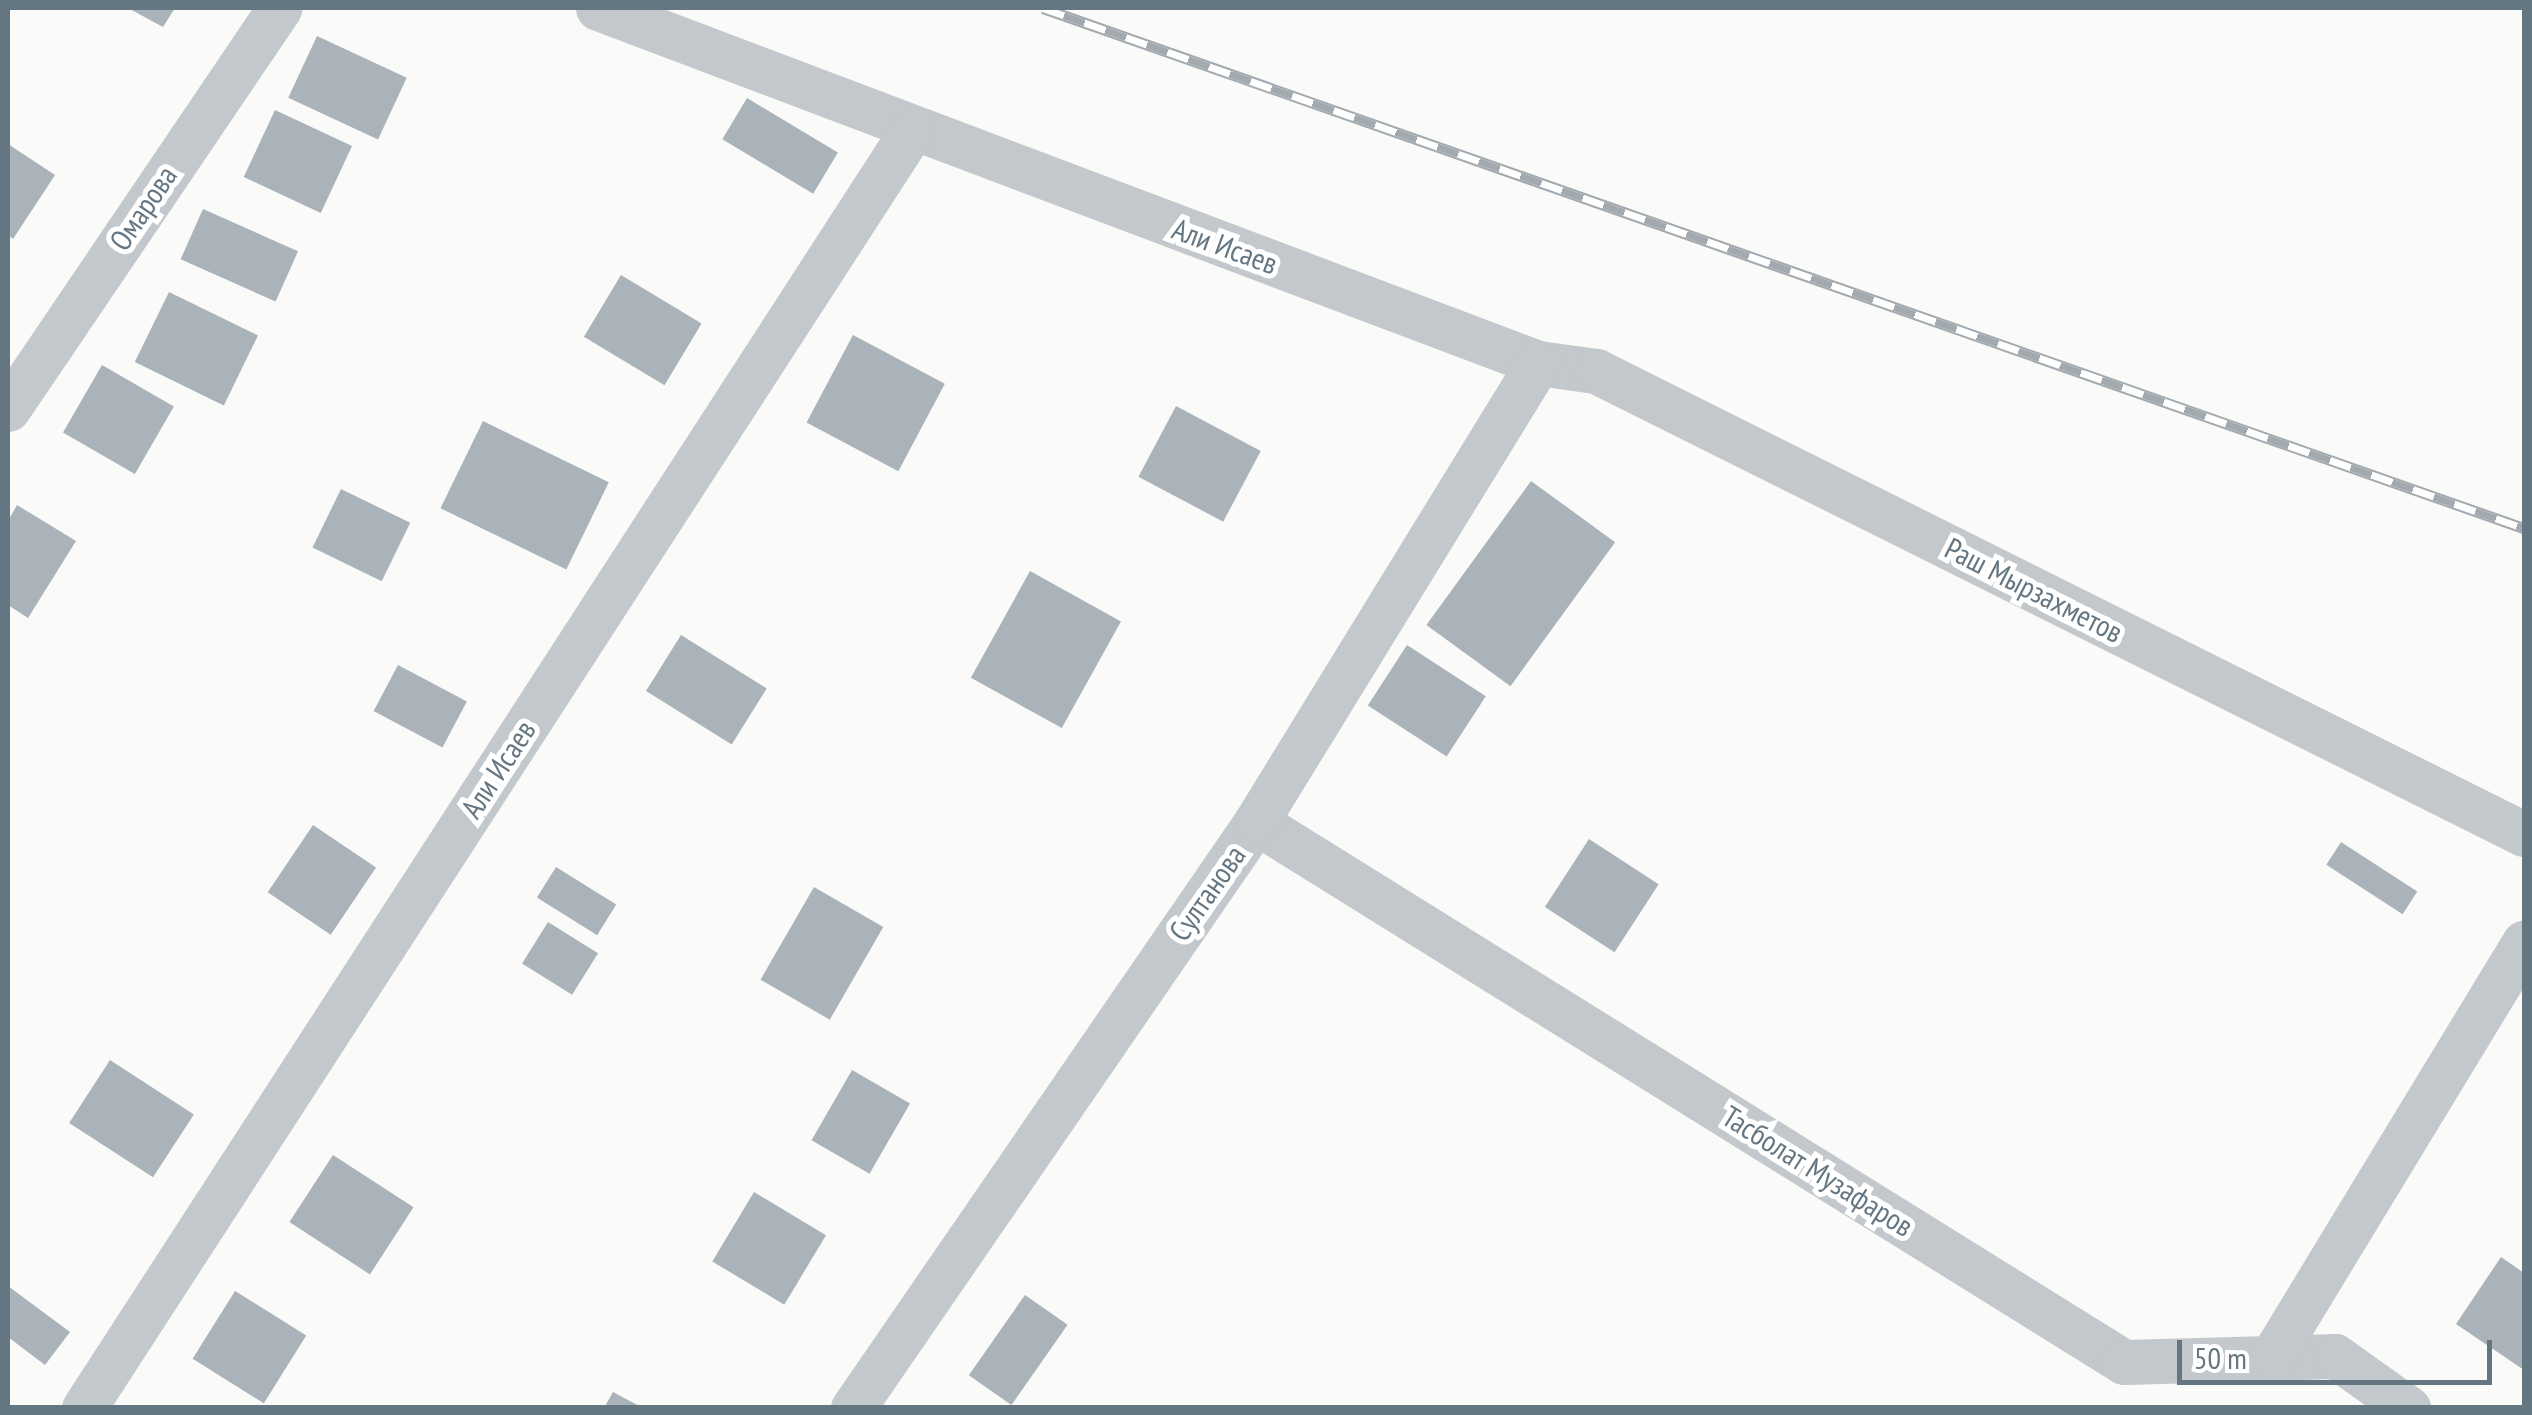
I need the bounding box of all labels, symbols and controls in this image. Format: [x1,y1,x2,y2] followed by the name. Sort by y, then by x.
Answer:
[102,159,184,257] street label: Омарова
[1168,210,1282,282] street label: Али Исаев
[1939,530,2129,650] street label: Раш Мырзахметов
[453,713,543,825] street label: Али Исаев
[1161,838,1253,948] street label: Султанова
[1716,1098,1920,1244] street label: Тасболат Музафаров
[2182,1320,2497,1382] scale bar
[2194,1338,2247,1377] text: 50 m

